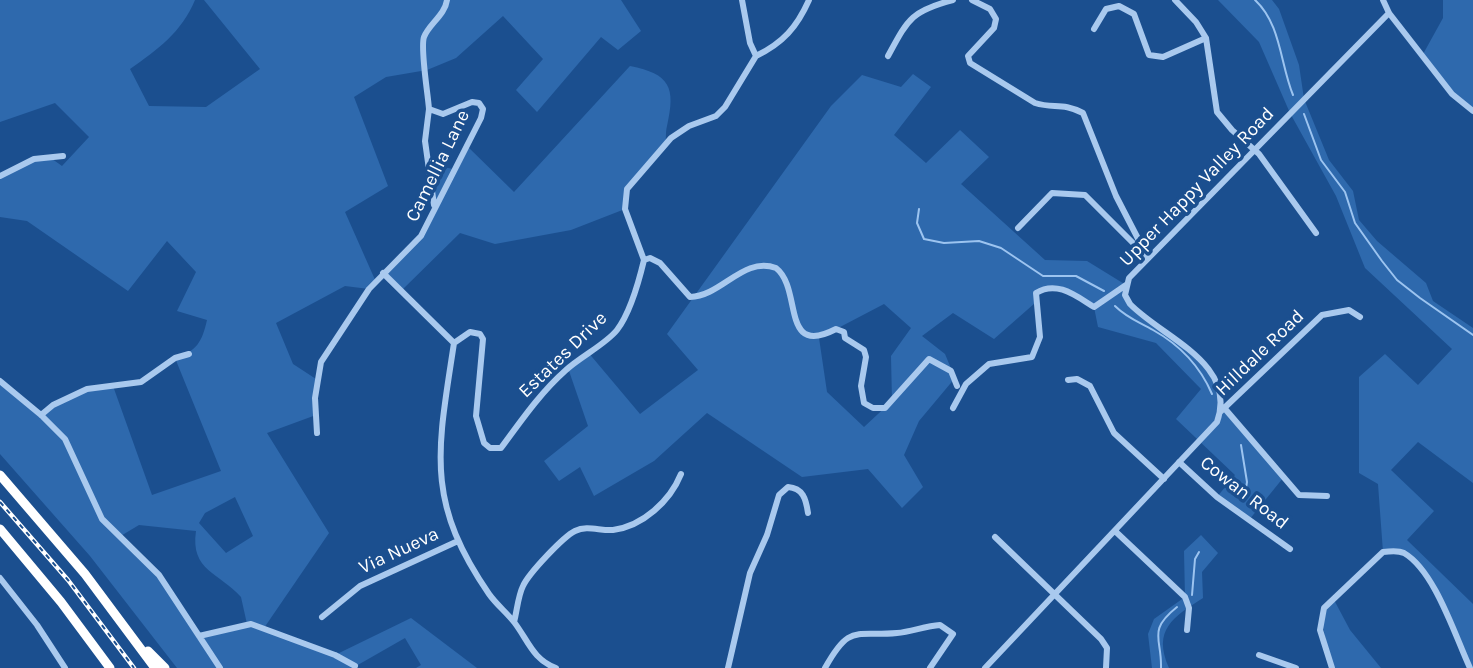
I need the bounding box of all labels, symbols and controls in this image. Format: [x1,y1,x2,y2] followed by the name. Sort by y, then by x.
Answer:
[1115,103,1279,271] street label: Upper Happy Valley Road
[401,106,475,226] street label: Camellia Lane
[1211,305,1309,401] street label: Hilldale Road
[514,307,612,403] street label: Estates Drive
[1195,451,1293,535] street label: Cowan Road
[355,523,443,579] street label: Via Nueva

